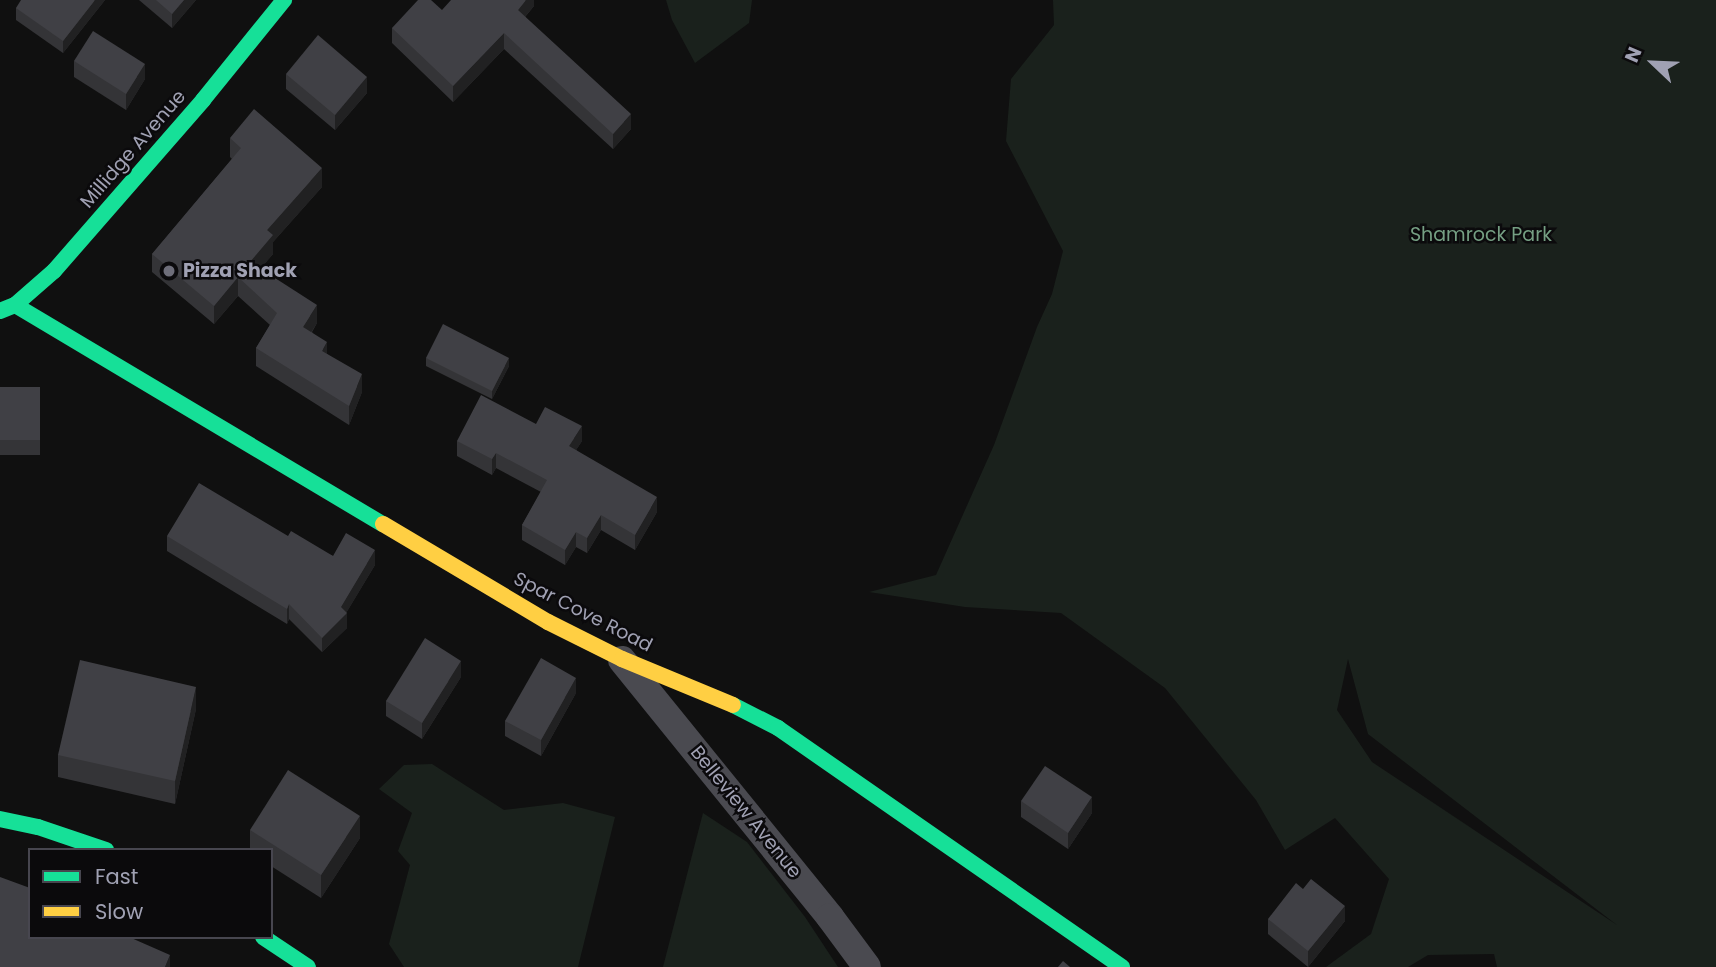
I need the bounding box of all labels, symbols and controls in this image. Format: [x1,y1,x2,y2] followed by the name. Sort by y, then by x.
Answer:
[1618,28,1688,98] north arrow
[1618,43,1648,66] text: N
[76,85,190,213] street label: Millidge Avenue
[1410,224,1552,246] park label: Shamrock Park
[183,260,297,282] place label: Pizza Shack
[161,263,177,279] marker: Pizza Shack
[510,567,656,657] street label: Spar Cove Road
[686,741,806,883] street label: Belleview Avenue
[28,848,273,939] legend
[95,862,138,891] text: Fast
[95,897,143,926] text: Slow

